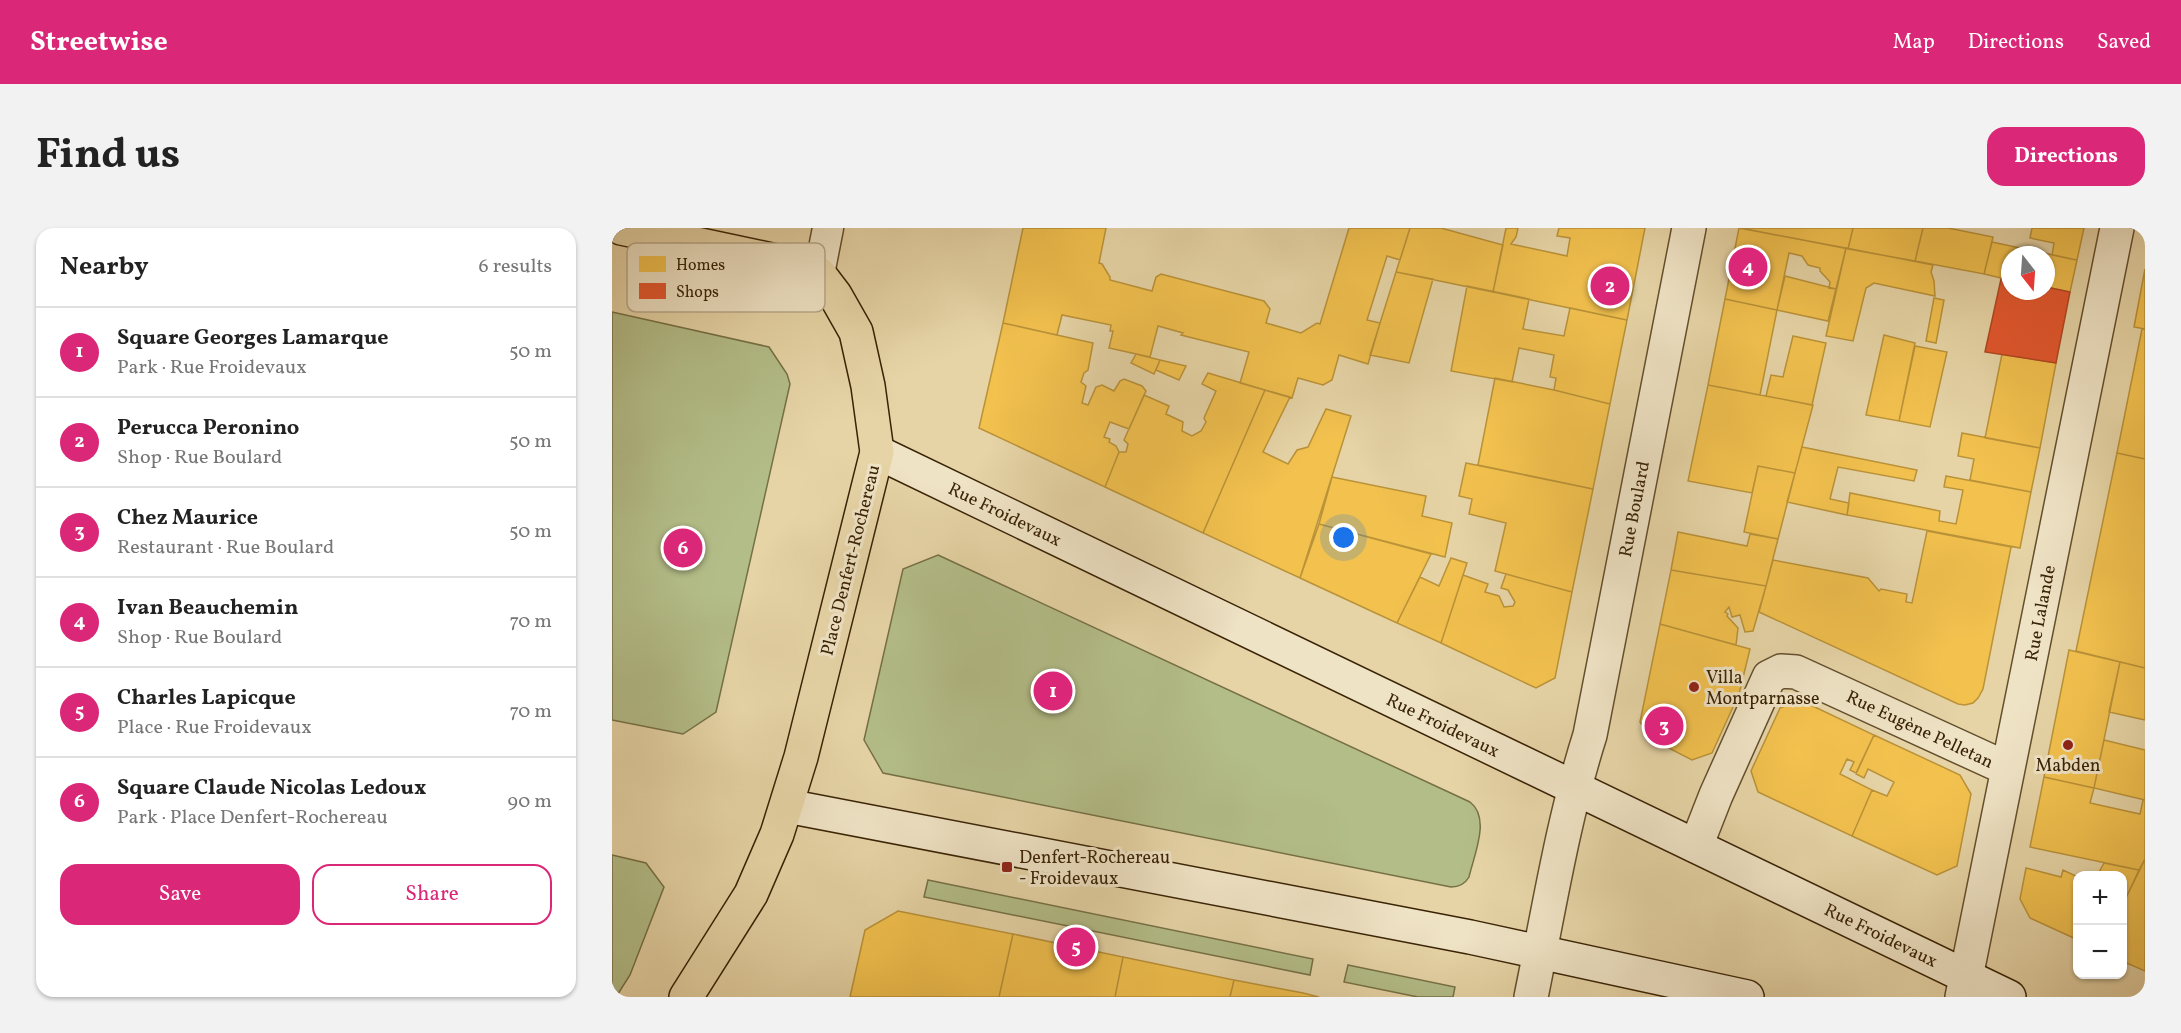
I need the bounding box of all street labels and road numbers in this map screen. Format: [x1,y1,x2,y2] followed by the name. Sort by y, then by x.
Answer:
[1614,459,1657,560] street label: Rue Boulard
[816,462,887,659] street label: Place Denfert-Rochereau
[943,477,1065,554] street label: Rue Froidevaux
[2020,563,2063,663] street label: Rue Lalande
[1842,685,1997,776] street label: Rue Eugène Pelletan
[1381,688,1503,765] street label: Rue Froidevaux
[1819,898,1941,975] street label: Rue Froidevaux

